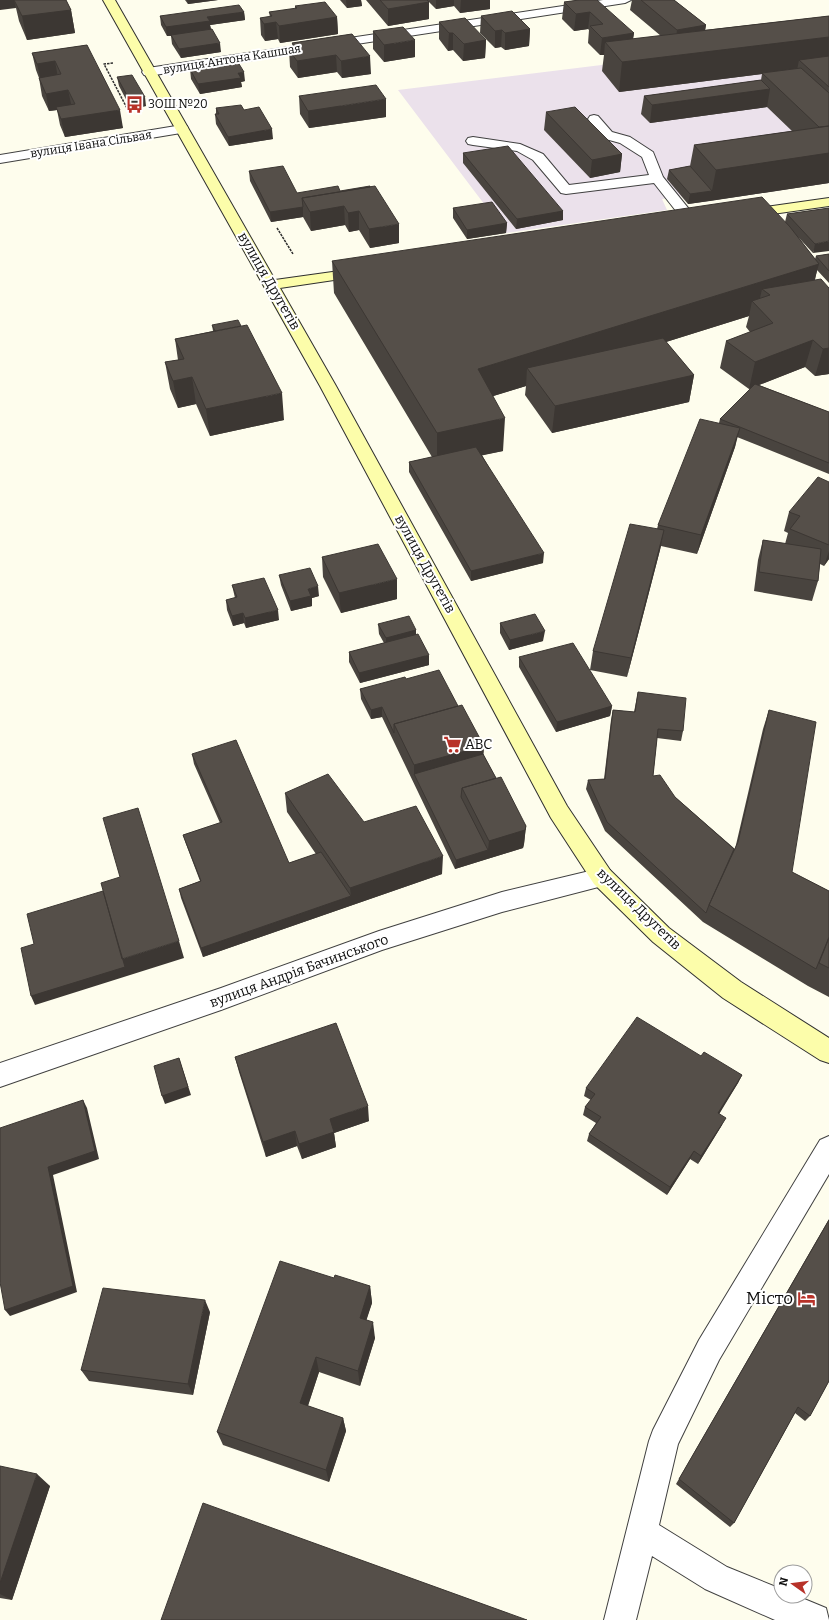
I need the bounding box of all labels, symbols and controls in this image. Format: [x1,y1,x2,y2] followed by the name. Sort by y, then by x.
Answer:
[162,41,302,77] street label: вулиця Антона Кашшая
[125,94,145,114] bus stop icon: ЗОШ №20
[148,97,208,111] place label: ЗОШ №20
[29,127,153,161] street label: вулиця Івана Сільвая
[234,229,304,333] street label: вулиця Другетів
[391,512,459,616] street label: вулиця Другетів
[442,734,462,754] supermarket icon: АВС
[465,736,492,753] place label: АВС
[594,865,685,953] street label: вулиця Другетів
[207,931,391,1011] street label: вулиця Андрія Бачинського
[746,1288,793,1309] place label: Місто
[796,1288,816,1308] hotel icon: Місто
[773,1564,813,1604] north arrow
[776,1576,791,1587] text: N

